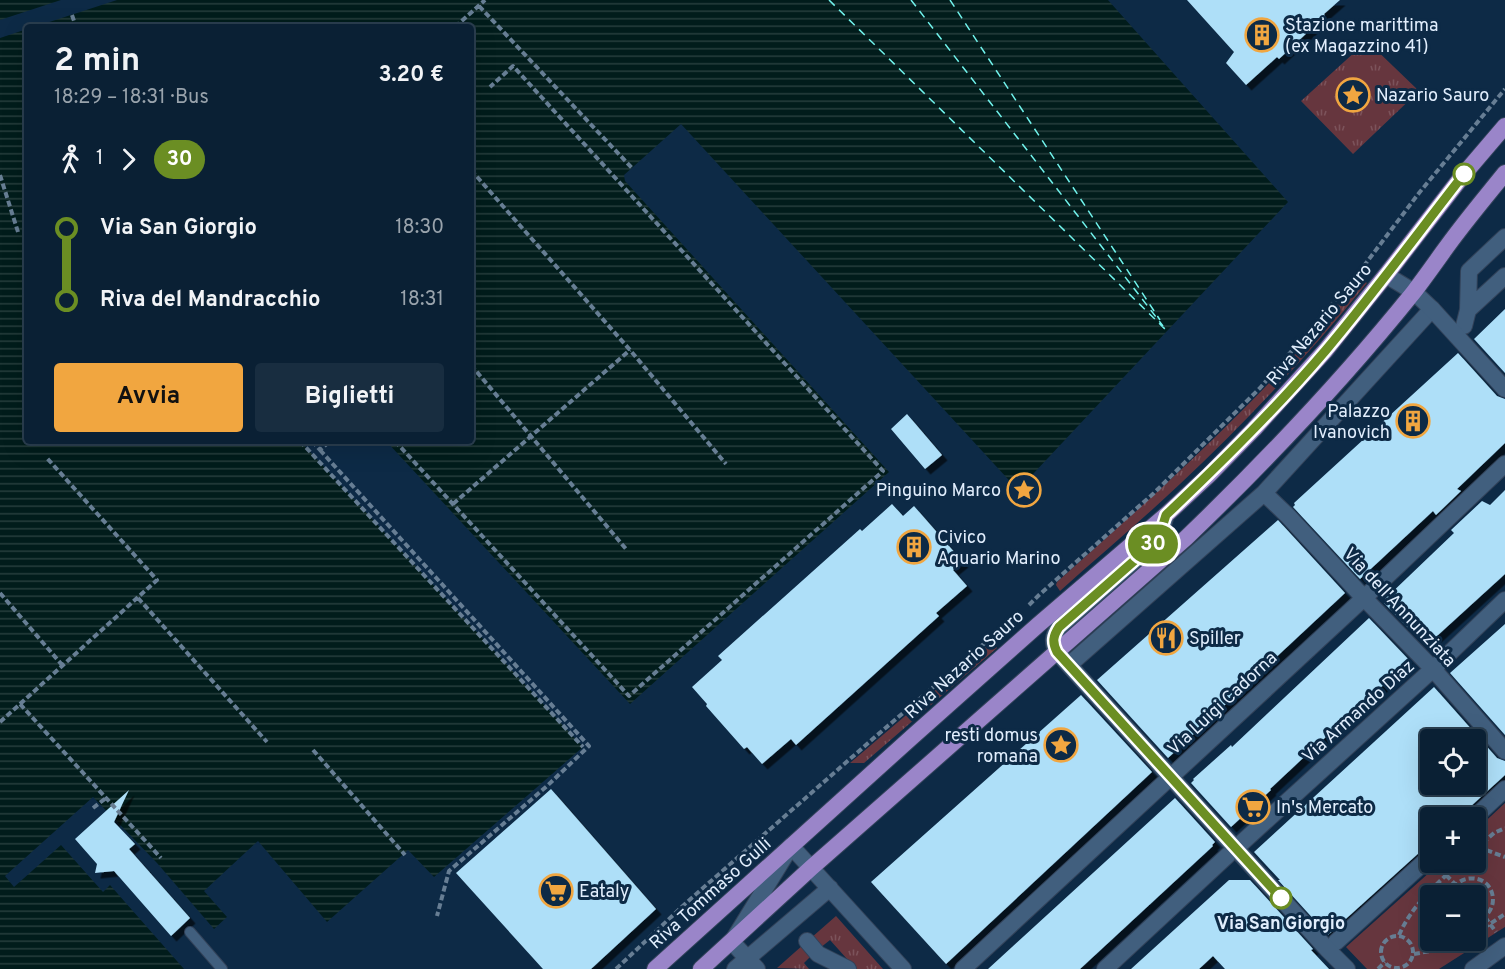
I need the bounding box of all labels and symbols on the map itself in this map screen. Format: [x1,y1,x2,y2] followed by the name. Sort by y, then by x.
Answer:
[1285,15,1439,59] place label: Stazione marittima (ex Magazzino 41)
[1244,17,1280,53] building icon: Stazione marittima (ex Magazzino 41)
[1335,77,1371,113] place icon: Nazario Sauro
[1376,85,1489,108] place label: Nazario Sauro
[1453,163,1475,185] unlabelled marker
[1262,259,1378,391] street label: Riva Nazario Sauro
[1313,401,1390,445] place label: Palazzo Ivanovich
[1395,403,1431,439] building icon: Palazzo Ivanovich
[1006,472,1042,508] place icon: Pinguino Marco
[876,480,1001,503] place label: Pinguino Marco
[1126,524,1180,564] line badge: 30
[937,527,1060,571] place label: Civico Aquario Marino
[896,529,932,565] building icon: Civico Aquario Marino
[1338,543,1460,673] street label: Via dell'Annunziata
[901,606,1029,725] street label: Riva Nazario Sauro
[1148,620,1184,656] restaurant icon: Spiller
[1189,628,1241,651] place label: Spiller
[1163,647,1283,761] street label: Via Luigi Cadorna
[1298,656,1420,769] street label: Via Armando Diaz
[945,725,1038,769] place label: resti domus romana
[1043,727,1079,763] place icon: resti domus romana
[1235,789,1271,825] supermarket icon: In's Mercato
[1276,797,1373,820] place label: In's Mercato
[645,833,777,955] street label: Riva Tommaso Gulli
[538,873,574,909] supermarket icon: Eataly
[579,881,629,904] place label: Eataly
[1270,887,1292,909] marker: Via San Giorgio
[1217,913,1345,936] place label: Via San Giorgio

